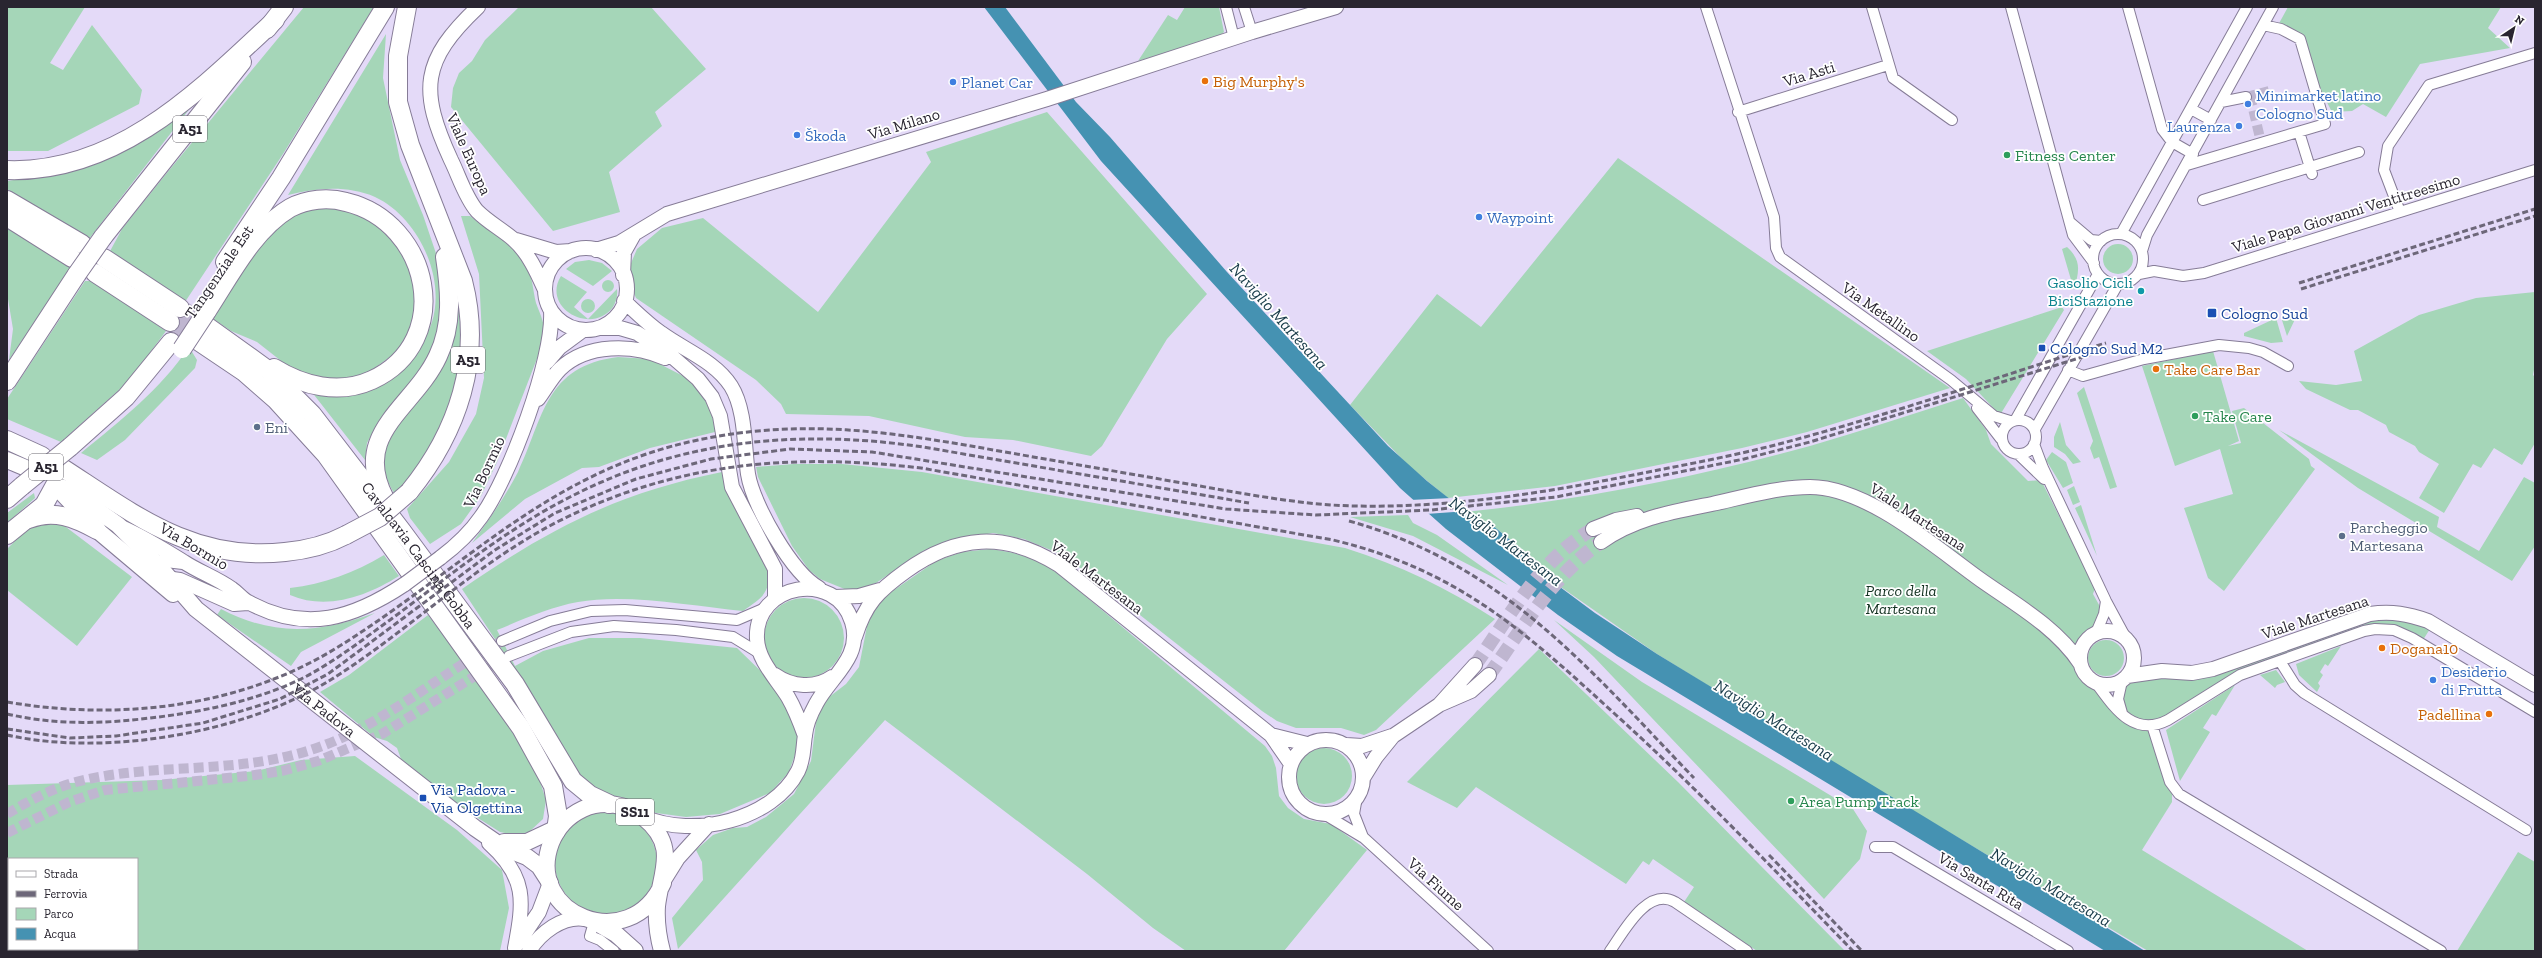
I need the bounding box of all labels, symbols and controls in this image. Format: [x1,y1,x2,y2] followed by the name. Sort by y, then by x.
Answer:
[2494,8,2534,48] north arrow
[2512,12,2527,28] text: N
[1780,57,1838,91] street label: Via Asti
[1213,72,1305,91] place label: Big Murphy's
[961,73,1033,92] place label: Planet Car
[1200,76,1210,86] marker: Big Murphy's
[948,77,958,87] marker: Planet Car
[2256,86,2381,123] place label: Minimarket latino Cologno Sud
[2243,99,2253,109] marker: Minimarket latino Cologno Sud
[865,104,942,144] street label: Via Milano
[442,109,496,198] street label: Viale Europa
[173,116,207,142] road number: A51
[2167,117,2231,136] place label: Laurenza
[2234,121,2244,131] marker: Laurenza
[805,126,847,145] place label: Škoda
[792,130,802,140] marker: Škoda
[2015,146,2116,165] place label: Fitness Center
[2002,150,2012,160] marker: Fitness Center
[2229,169,2462,257] street label: Viale Papa Giovanni Ventitreesimo
[1487,208,1553,227] place label: Waypoint
[1474,212,1484,222] marker: Waypoint
[181,221,257,323] street label: Tangenziale Est
[1226,258,1332,374] water label: Naviglio Martesana
[2047,273,2134,310] place label: Gasolio Cicli BiciStazione
[1837,277,1924,346] street label: Via Metallino
[2136,286,2146,296] marker: Gasolio Cicli BiciStazione
[2221,304,2308,323] place label: Cologno Sud
[2206,307,2218,319] marker: Cologno Sud
[2050,339,2163,358] place label: Cologno Sud M2
[2037,343,2047,353] marker: Cologno Sud M2
[451,347,485,373] road number: A51
[2164,360,2261,379] place label: Take Care Bar
[2151,364,2161,374] marker: Take Care Bar
[2203,407,2272,426] place label: Take Care
[2190,411,2200,421] marker: Take Care
[265,418,289,437] place label: Eni
[252,422,262,432] marker: Eni
[459,433,509,512] street label: Via Bormio
[29,454,63,480] road number: A51
[358,478,480,632] street label: Cavalcavia Cascina Gobba
[1865,478,1970,555] street label: Viale Martesana
[1445,492,1567,590] water label: Naviglio Martesana
[155,518,232,574] street label: Via Bormio
[2350,518,2428,555] place label: Parcheggio Martesana
[2337,531,2347,541] marker: Parcheggio Martesana
[1046,535,1147,618] street label: Viale Martesana
[1865,581,1937,618] park label: Parco della Martesana
[2258,591,2371,644] street label: Viale Martesana
[2390,639,2458,658] place label: Dogana10
[2377,643,2387,653] marker: Dogana10
[2441,662,2507,699] place label: Desiderio di Frutta
[1711,675,1837,765] water label: Naviglio Martesana
[2428,675,2438,685] marker: Desiderio di Frutta
[288,678,360,741] street label: Via Padova
[2418,705,2481,724] place label: Padellina
[2484,709,2494,719] marker: Padellina
[430,780,522,817] place label: Via Padova - Via Olgettina
[1799,792,1920,811] place label: Area Pump Track
[418,793,428,803] marker: Via Padova - Via Olgettina
[1786,796,1796,806] marker: Area Pump Track
[616,799,654,825] road number: SS11
[1987,843,2115,931] water label: Naviglio Martesana
[1934,847,2028,914] street label: Via Santa Rita
[1403,853,1468,914] street label: Via Fiume
[8,858,138,950] legend
[44,867,78,881] text: Strada
[44,887,88,901] text: Ferrovia
[44,907,73,921] text: Parco
[44,927,76,941] text: Acqua

